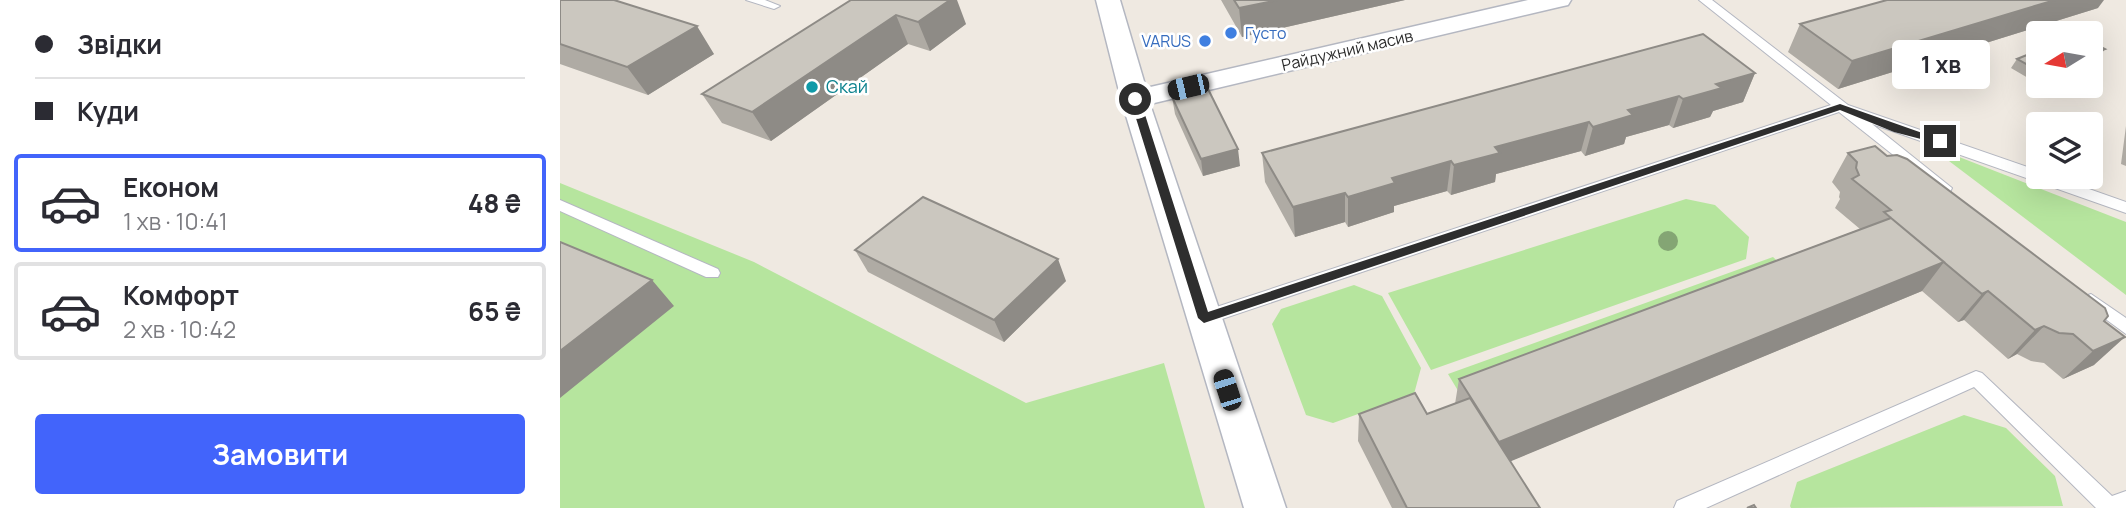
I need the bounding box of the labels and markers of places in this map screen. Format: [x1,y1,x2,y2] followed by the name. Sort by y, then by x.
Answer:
[1245,22,1287,44] place label: Густо
[1223,25,1239,41] marker: Густо
[1142,30,1191,52] place label: VARUS
[1197,33,1213,49] marker: VARUS
[826,74,868,98] place label: Скай
[804,79,820,95] marker: Скай

